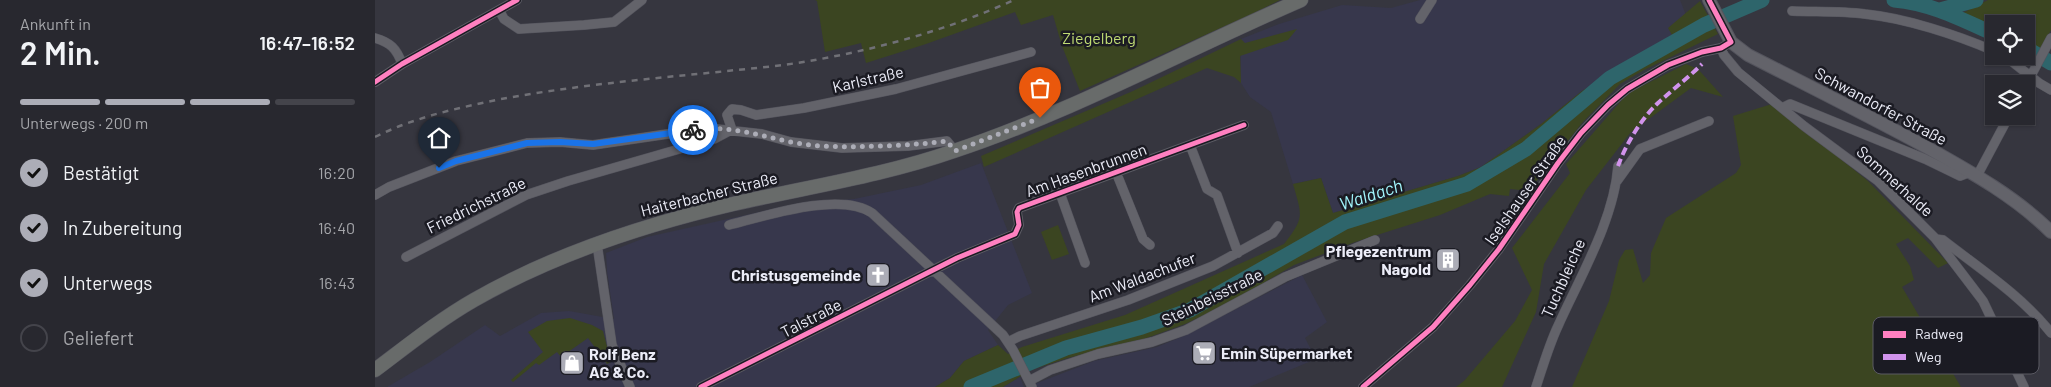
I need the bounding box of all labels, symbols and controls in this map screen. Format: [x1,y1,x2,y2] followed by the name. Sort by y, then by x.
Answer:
[20,14,91,33] text: Ankunft in
[1985,15,2035,125] map controls
[1985,15,2035,65] button: locate
[1062,28,1136,47] park label: Ziegelberg
[259,31,355,54] text: 16:47–16:52
[20,33,101,71] text: 2 Min.
[830,61,905,96] street label: Karlstraße
[1812,63,1950,148] street label: Schwandorfer Straße
[1019,67,1061,118] pin
[1026,74,1054,102] icon: bag
[1985,75,2035,125] button: layers
[668,105,718,155] courier
[20,113,148,132] text: Unterwegs · 200 m
[679,116,707,144] icon: bike
[418,117,460,168] pin
[425,124,453,152] icon: home
[1480,131,1569,248] street label: Iselshauser Straße
[1023,139,1149,200] street label: Am Hasenbrunnen
[1853,141,1938,220] street label: Sommerhalde
[20,159,48,187] icon: check
[63,161,139,184] text: Bestätigt
[318,163,355,182] text: 16:20
[638,167,779,220] street label: Haiterbacher Straße
[423,172,528,237] street label: Friedrichstraße
[1336,173,1405,215] water label: Waldach
[20,214,48,242] icon: check
[63,216,182,239] text: In Zubereitung
[318,218,355,237] text: 16:40
[1537,235,1588,320] street label: Tuchbleiche
[1326,241,1431,278] place label: Pflegezentrum Nagold
[1086,247,1198,306] street label: Am Waldachufer
[1435,247,1461,273] building icon: Pflegezentrum Nagold
[865,262,891,288] church icon: Christusgemeinde
[1158,264,1265,329] street label: Steinbeisstraße
[731,265,861,284] place label: Christusgemeinde
[20,269,48,297] icon: check
[63,271,152,294] text: Unterwegs
[319,273,355,292] text: 16:43
[777,294,844,341] street label: Talstraße
[1873,317,2039,374] legend
[1915,325,1963,342] text: Radweg
[63,326,134,349] text: Geliefert
[1191,340,1217,366] supermarket icon: Emin Süpermarket
[1221,343,1352,362] place label: Emin Süpermarket
[589,344,656,381] place label: Rolf Benz AG & Co.
[1915,348,1942,365] text: Weg
[559,350,585,376] shop icon: Rolf Benz AG & Co.

